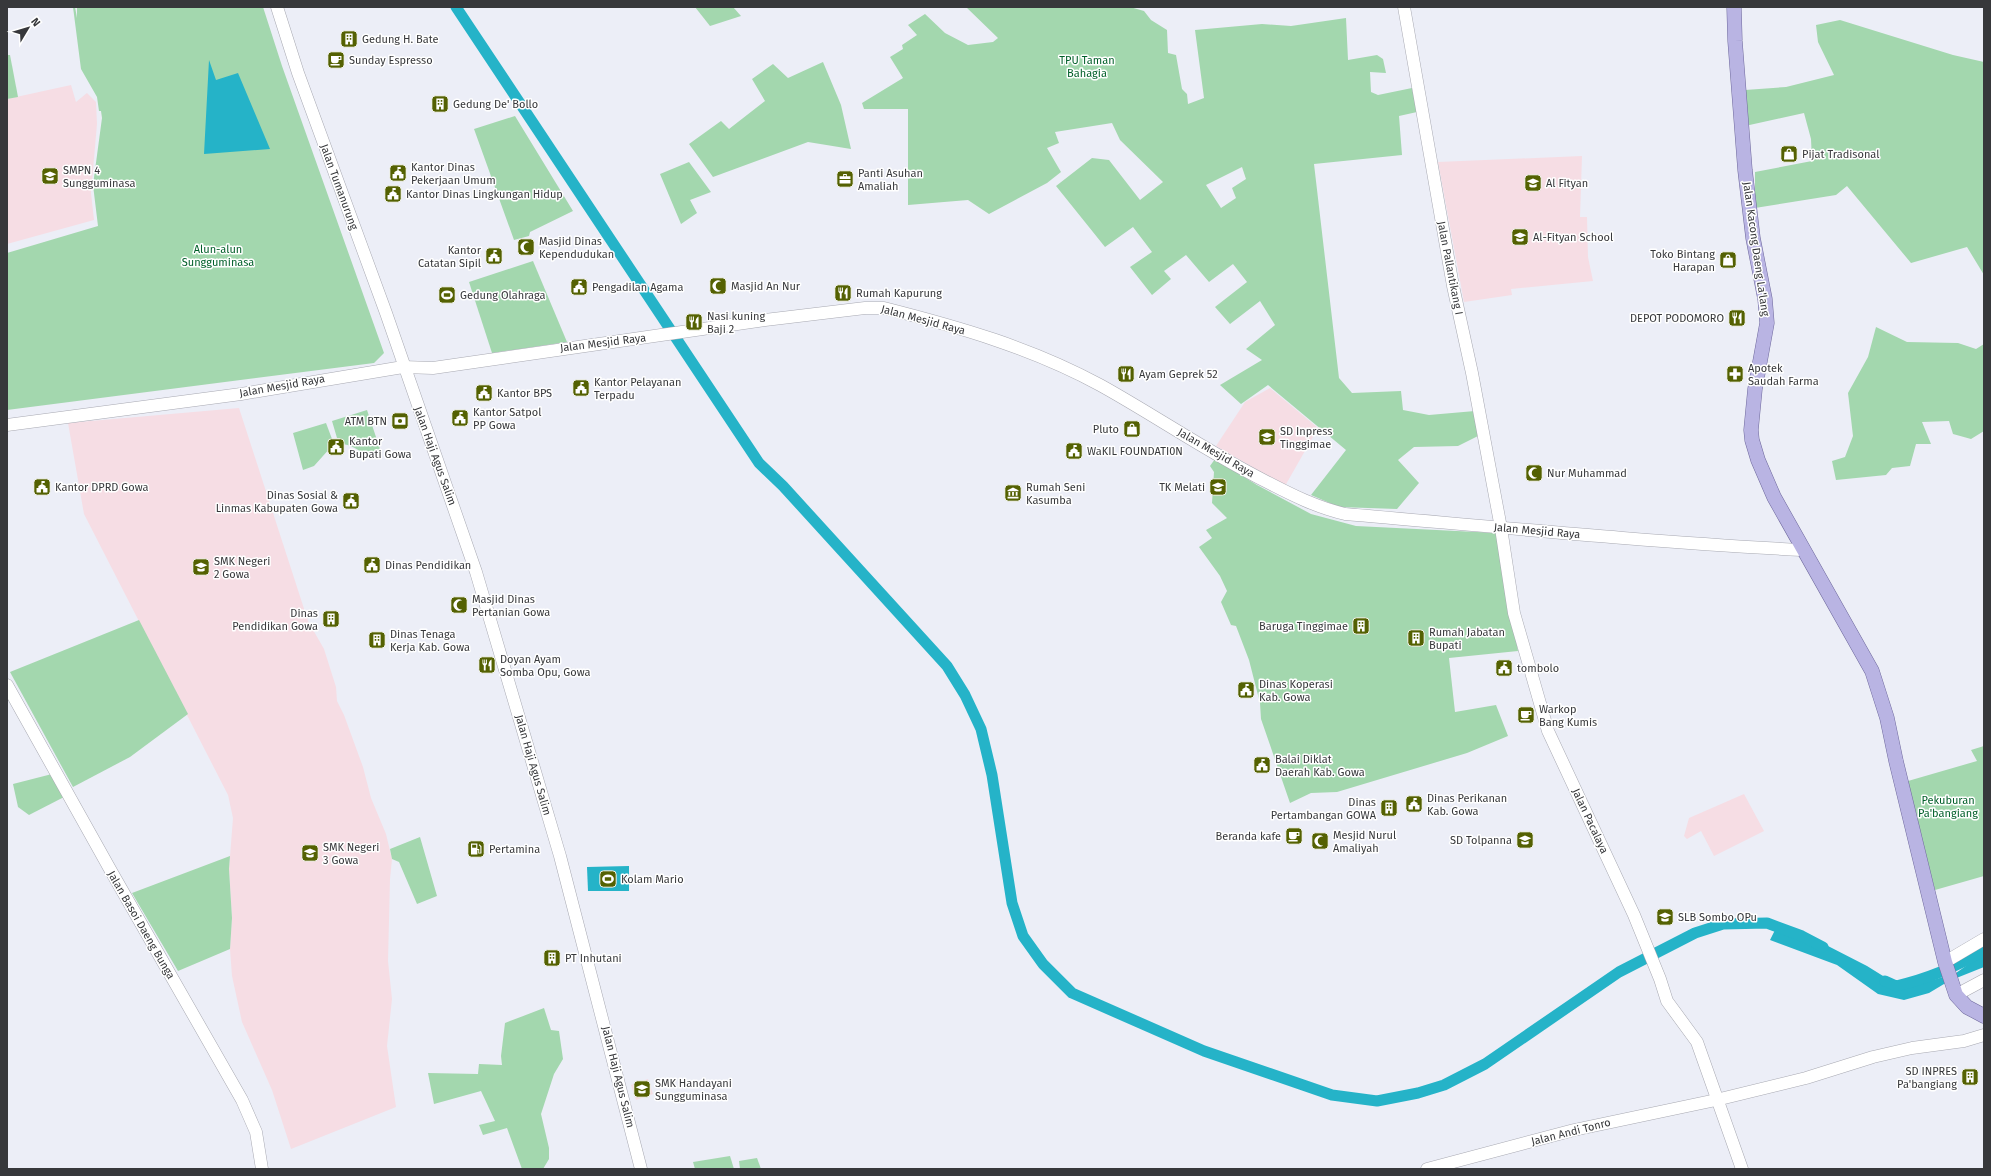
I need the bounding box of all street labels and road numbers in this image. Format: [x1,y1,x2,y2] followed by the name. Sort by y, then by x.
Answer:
[317,142,361,232] street label: Jalan Tumanurung
[1740,181,1772,317] street label: Jalan Kacong Daeng La'lang
[1435,220,1465,316] street label: Jalan Pallantikang I
[879,303,967,337] street label: Jalan Mesjid Raya
[559,331,647,355] street label: Jalan Mesjid Raya
[238,372,326,400] street label: Jalan Mesjid Raya
[411,405,459,507] street label: Jalan Haji Agus Salim
[1175,426,1257,480] street label: Jalan Mesjid Raya
[1493,521,1581,541] street label: Jalan Mesjid Raya
[512,713,554,817] street label: Jalan Haji Agus Salim
[1569,786,1611,856] street label: Jalan Pacalaya
[105,869,177,981] street label: Jalan Basoi Daeng Bunga
[599,1025,637,1129] street label: Jalan Haji Agus Salim
[1530,1116,1612,1148] street label: Jalan Andi Tonro

